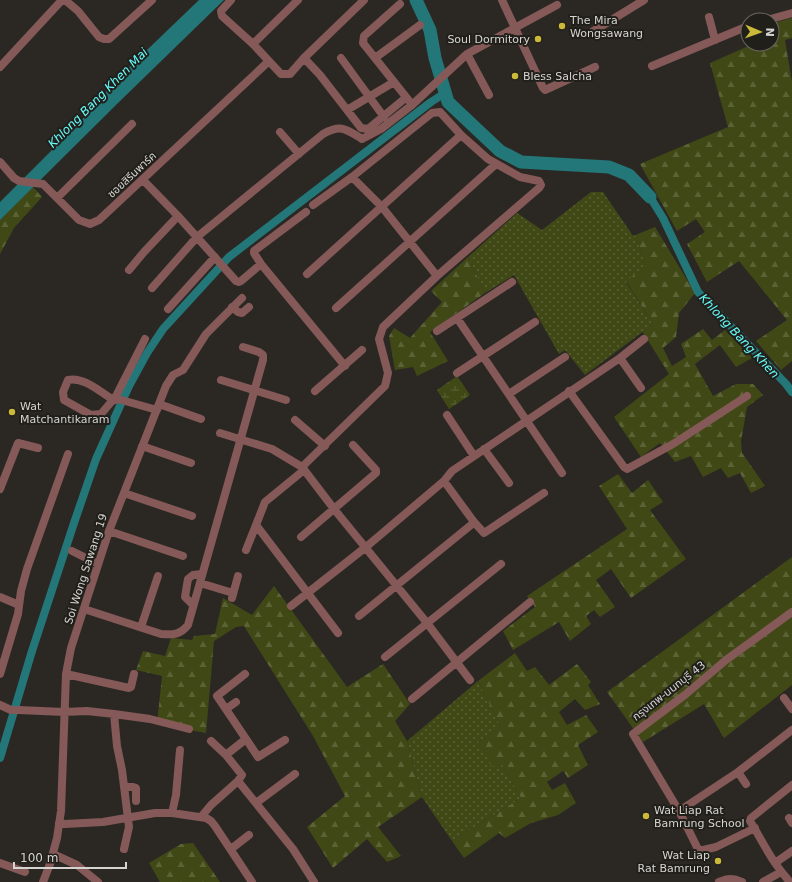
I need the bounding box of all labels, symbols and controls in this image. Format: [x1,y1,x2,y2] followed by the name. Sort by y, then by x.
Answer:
[740,12,780,52] north arrow
[569,14,643,40] place label: The Mira Wongsawang
[557,21,567,31] marker: The Mira Wongsawang
[763,27,776,37] text: N
[447,33,530,46] place label: Soul Dormitory
[533,34,543,44] marker: Soul Dormitory
[45,45,151,151] water label: Khlong Bang Khen Mai
[523,70,592,83] place label: Bless Salcha
[510,71,520,81] marker: Bless Salcha
[105,149,159,201] street label: ซอยสิรีนพาร์ค
[696,291,782,381] water label: Khlong Bang Khen
[20,400,110,426] place label: Wat Matchantikaram
[7,407,17,417] marker: Wat Matchantikaram
[62,512,110,626] street label: Soi Wong Sawang 19
[630,658,708,724] street label: กรุงเทพ-นนทบุรี 43
[654,804,744,830] place label: Wat Liap Rat Bamrung School
[641,811,651,821] marker: Wat Liap Rat Bamrung School
[14,844,126,870] scale bar
[638,849,710,875] place label: Wat Liap Rat Bamrung
[20,851,58,865] text: 100 m
[713,856,723,866] marker: Wat Liap Rat Bamrung

